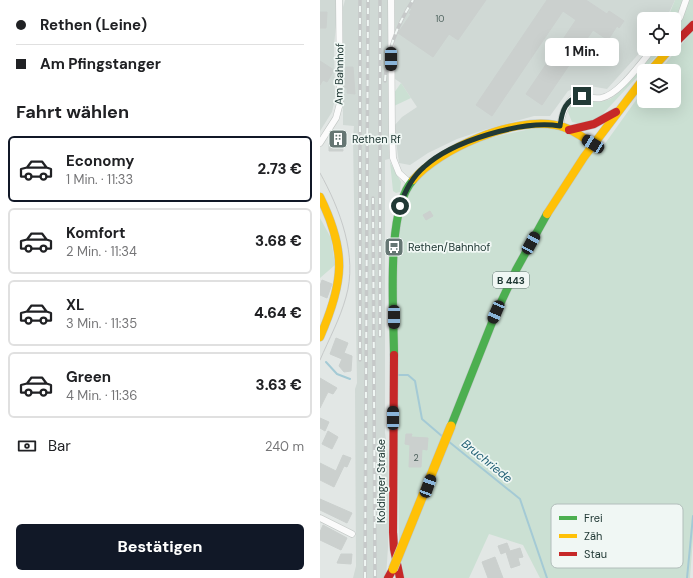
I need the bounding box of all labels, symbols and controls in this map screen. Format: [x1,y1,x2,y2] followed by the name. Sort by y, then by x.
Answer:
[637,12,681,108] map controls
[637,12,681,56] button: locate
[436,13,444,25] house number: 10
[40,15,147,35] text: Rethen (Leine)
[545,38,619,66] callout: 1 Min.
[331,43,347,105] street label: Am Bahnhof
[565,43,599,60] text: 1 Min.
[385,47,397,71] car
[40,54,161,74] text: Am Pfingstanger
[637,64,681,108] button: layers
[573,87,591,105] route end
[16,100,129,124] text: Fahrt wählen
[327,128,349,150] building icon: Rethen Rf
[352,132,401,146] place label: Rethen Rf
[580,133,606,155] car
[18,151,54,187] icon: car
[66,151,134,171] text: Economy
[258,159,302,179] text: 2.73 €
[66,171,133,188] text: 1 Min. · 11:33
[391,197,409,215] route start
[18,223,54,259] icon: car
[66,223,125,243] text: Komfort
[520,230,542,256] car
[255,231,302,251] text: 3.68 €
[383,236,405,258] bus stop icon: Rethen/Bahnhof
[408,240,491,254] place label: Rethen/Bahnhof
[66,243,137,260] text: 2 Min. · 11:34
[493,272,529,288] road number: B 443
[18,295,54,331] icon: car
[66,295,84,315] text: XL
[486,299,506,325] car
[254,303,302,323] text: 4.64 €
[388,305,400,329] car
[66,315,137,332] text: 3 Min. · 11:35
[18,367,54,403] icon: car
[66,367,111,387] text: Green
[256,375,302,395] text: 3.63 €
[66,387,138,404] text: 4 Min. · 11:36
[387,406,399,430] car
[16,435,38,457] icon: cash
[48,436,71,456] text: Bar
[458,436,516,486] water label: Bruchriede
[265,438,304,455] text: 240 m
[374,439,388,523] street label: Koldinger Straße
[413,452,419,464] house number: 2
[418,473,438,499] car
[551,504,683,568] legend
[584,511,603,525] text: Frei
[16,524,304,570] button: Bestätigen
[584,529,602,543] text: Zäh
[584,547,607,561] text: Stau

